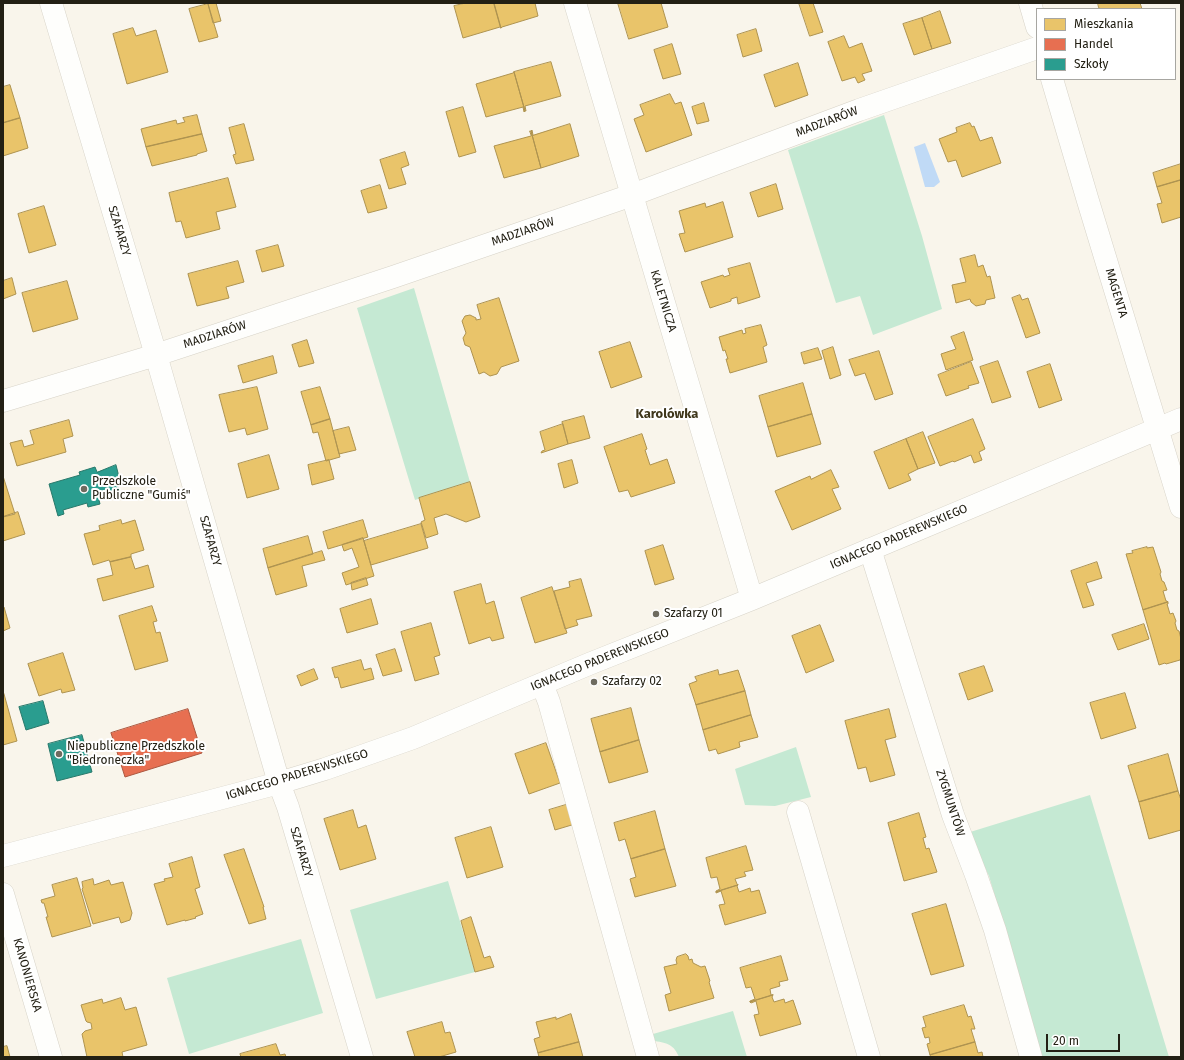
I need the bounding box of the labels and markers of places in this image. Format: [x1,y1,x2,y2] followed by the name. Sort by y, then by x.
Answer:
[92,475,191,503] place label: Przedszkole Publiczne "Gumiś"
[79,484,89,494] marker: Przedszkole Publiczne "Gumiś"
[664,607,723,621] place label: Szafarzy 01
[651,609,661,619] marker: Szafarzy 01
[602,675,662,689] place label: Szafarzy 02
[589,677,599,687] marker: Szafarzy 02
[67,740,205,768] place label: Niepubliczne Przedszkole "Biedroneczka"
[54,749,64,759] marker: Niepubliczne Przedszkole "Biedroneczka"

